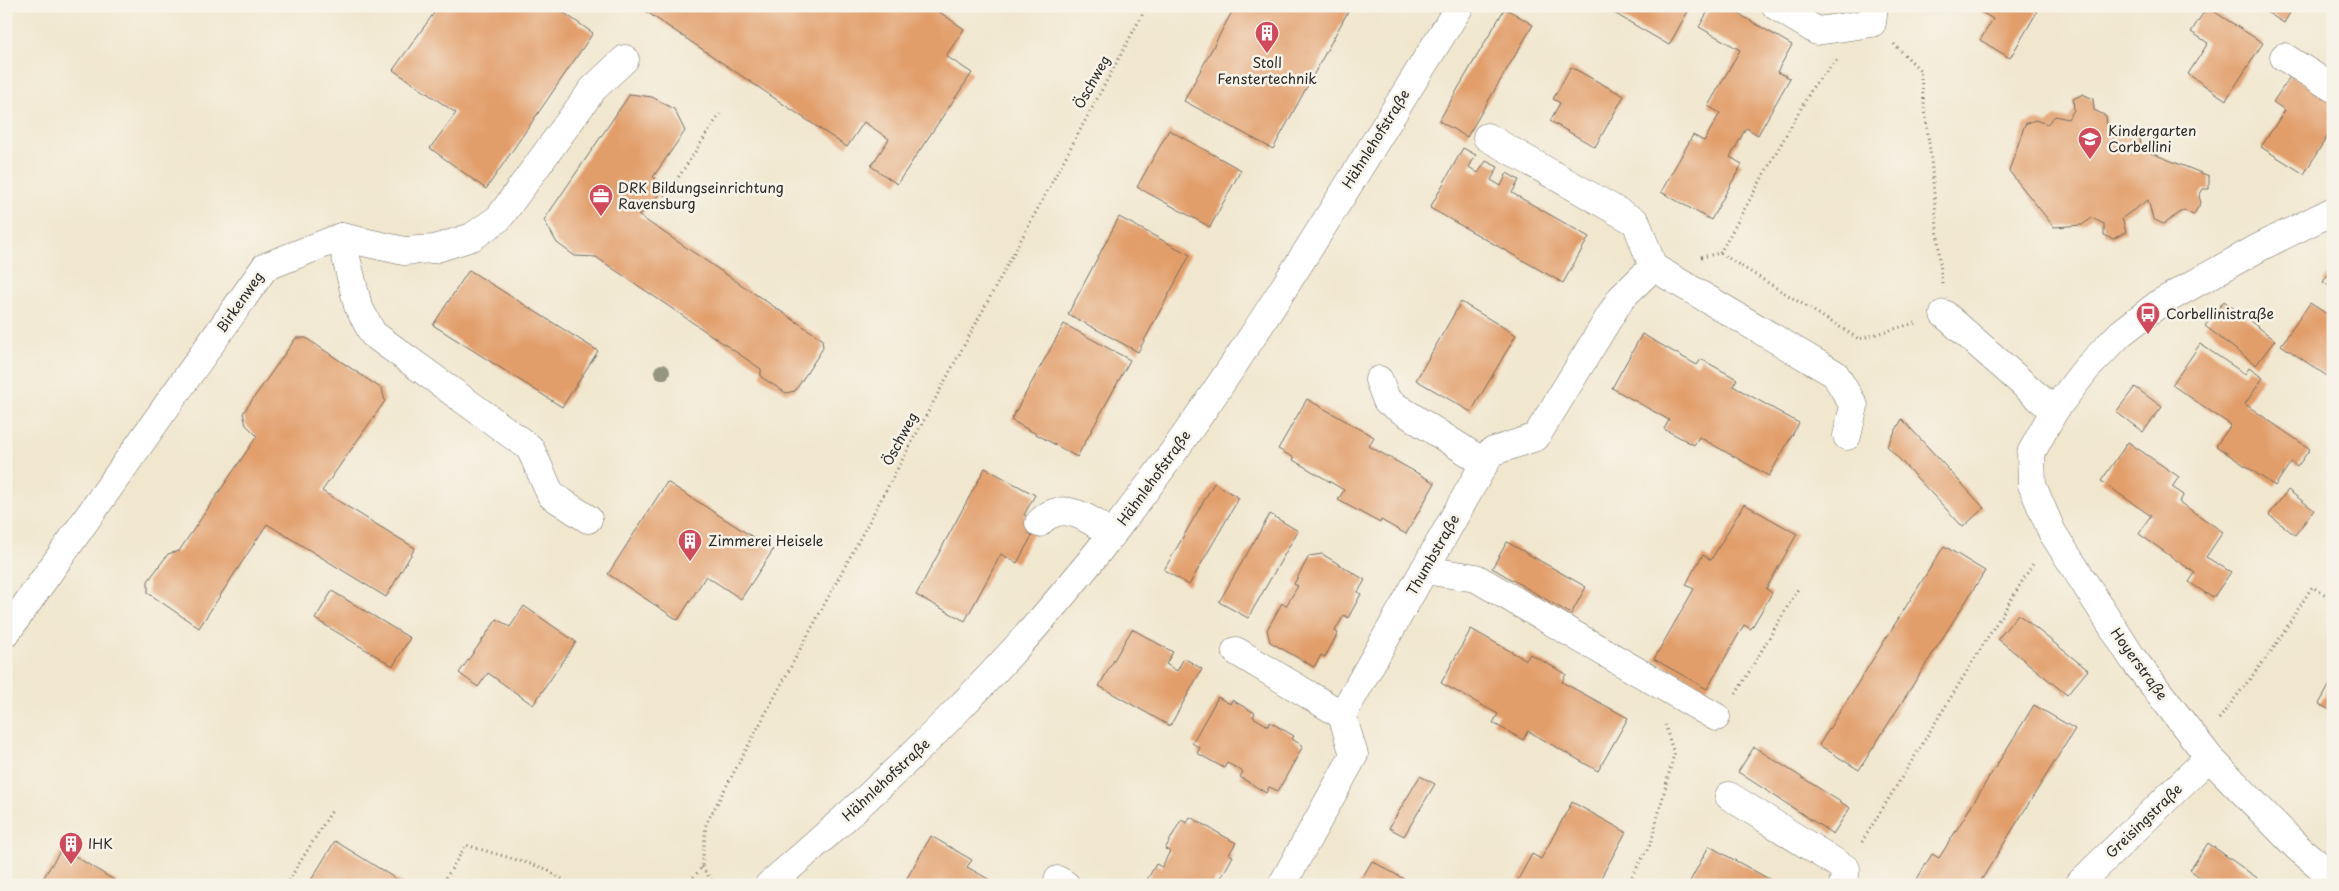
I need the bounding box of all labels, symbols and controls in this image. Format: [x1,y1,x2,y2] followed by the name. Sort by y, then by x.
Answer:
[1254,20,1280,54] building icon: Stoll Fenstertechnik
[1068,51,1115,112] street label: Öschweg
[1217,52,1317,89] place label: Stoll Fenstertechnik
[1337,85,1415,192] street label: Hähnlehofstraße
[2108,120,2196,157] place label: Kindergarten Corbellini
[2077,126,2103,160] school or university icon: Kindergarten Corbellini
[618,177,784,214] place label: DRK Bildungseinrichtung Ravensburg
[588,183,614,217] office icon: DRK Bildungseinrichtung Ravensburg
[211,267,268,337] street label: Birkenweg
[2135,301,2161,335] bus stop icon: Corbellinistraße
[2166,303,2274,324] place label: Corbellinistraße
[877,408,923,469] street label: Öschweg
[1112,426,1195,530] street label: Hähnlehofstraße
[1401,510,1464,599] street label: Thumbstraße
[677,528,703,562] building icon: Zimmerei Heisele
[708,530,824,551] place label: Zimmerei Heisele
[2106,623,2173,704] street label: Hoyerstraße
[837,733,934,826] street label: Hähnlehofstraße
[2101,779,2187,863] street label: Greisingstraße
[58,831,84,865] building icon: IHK
[88,833,113,854] place label: IHK

